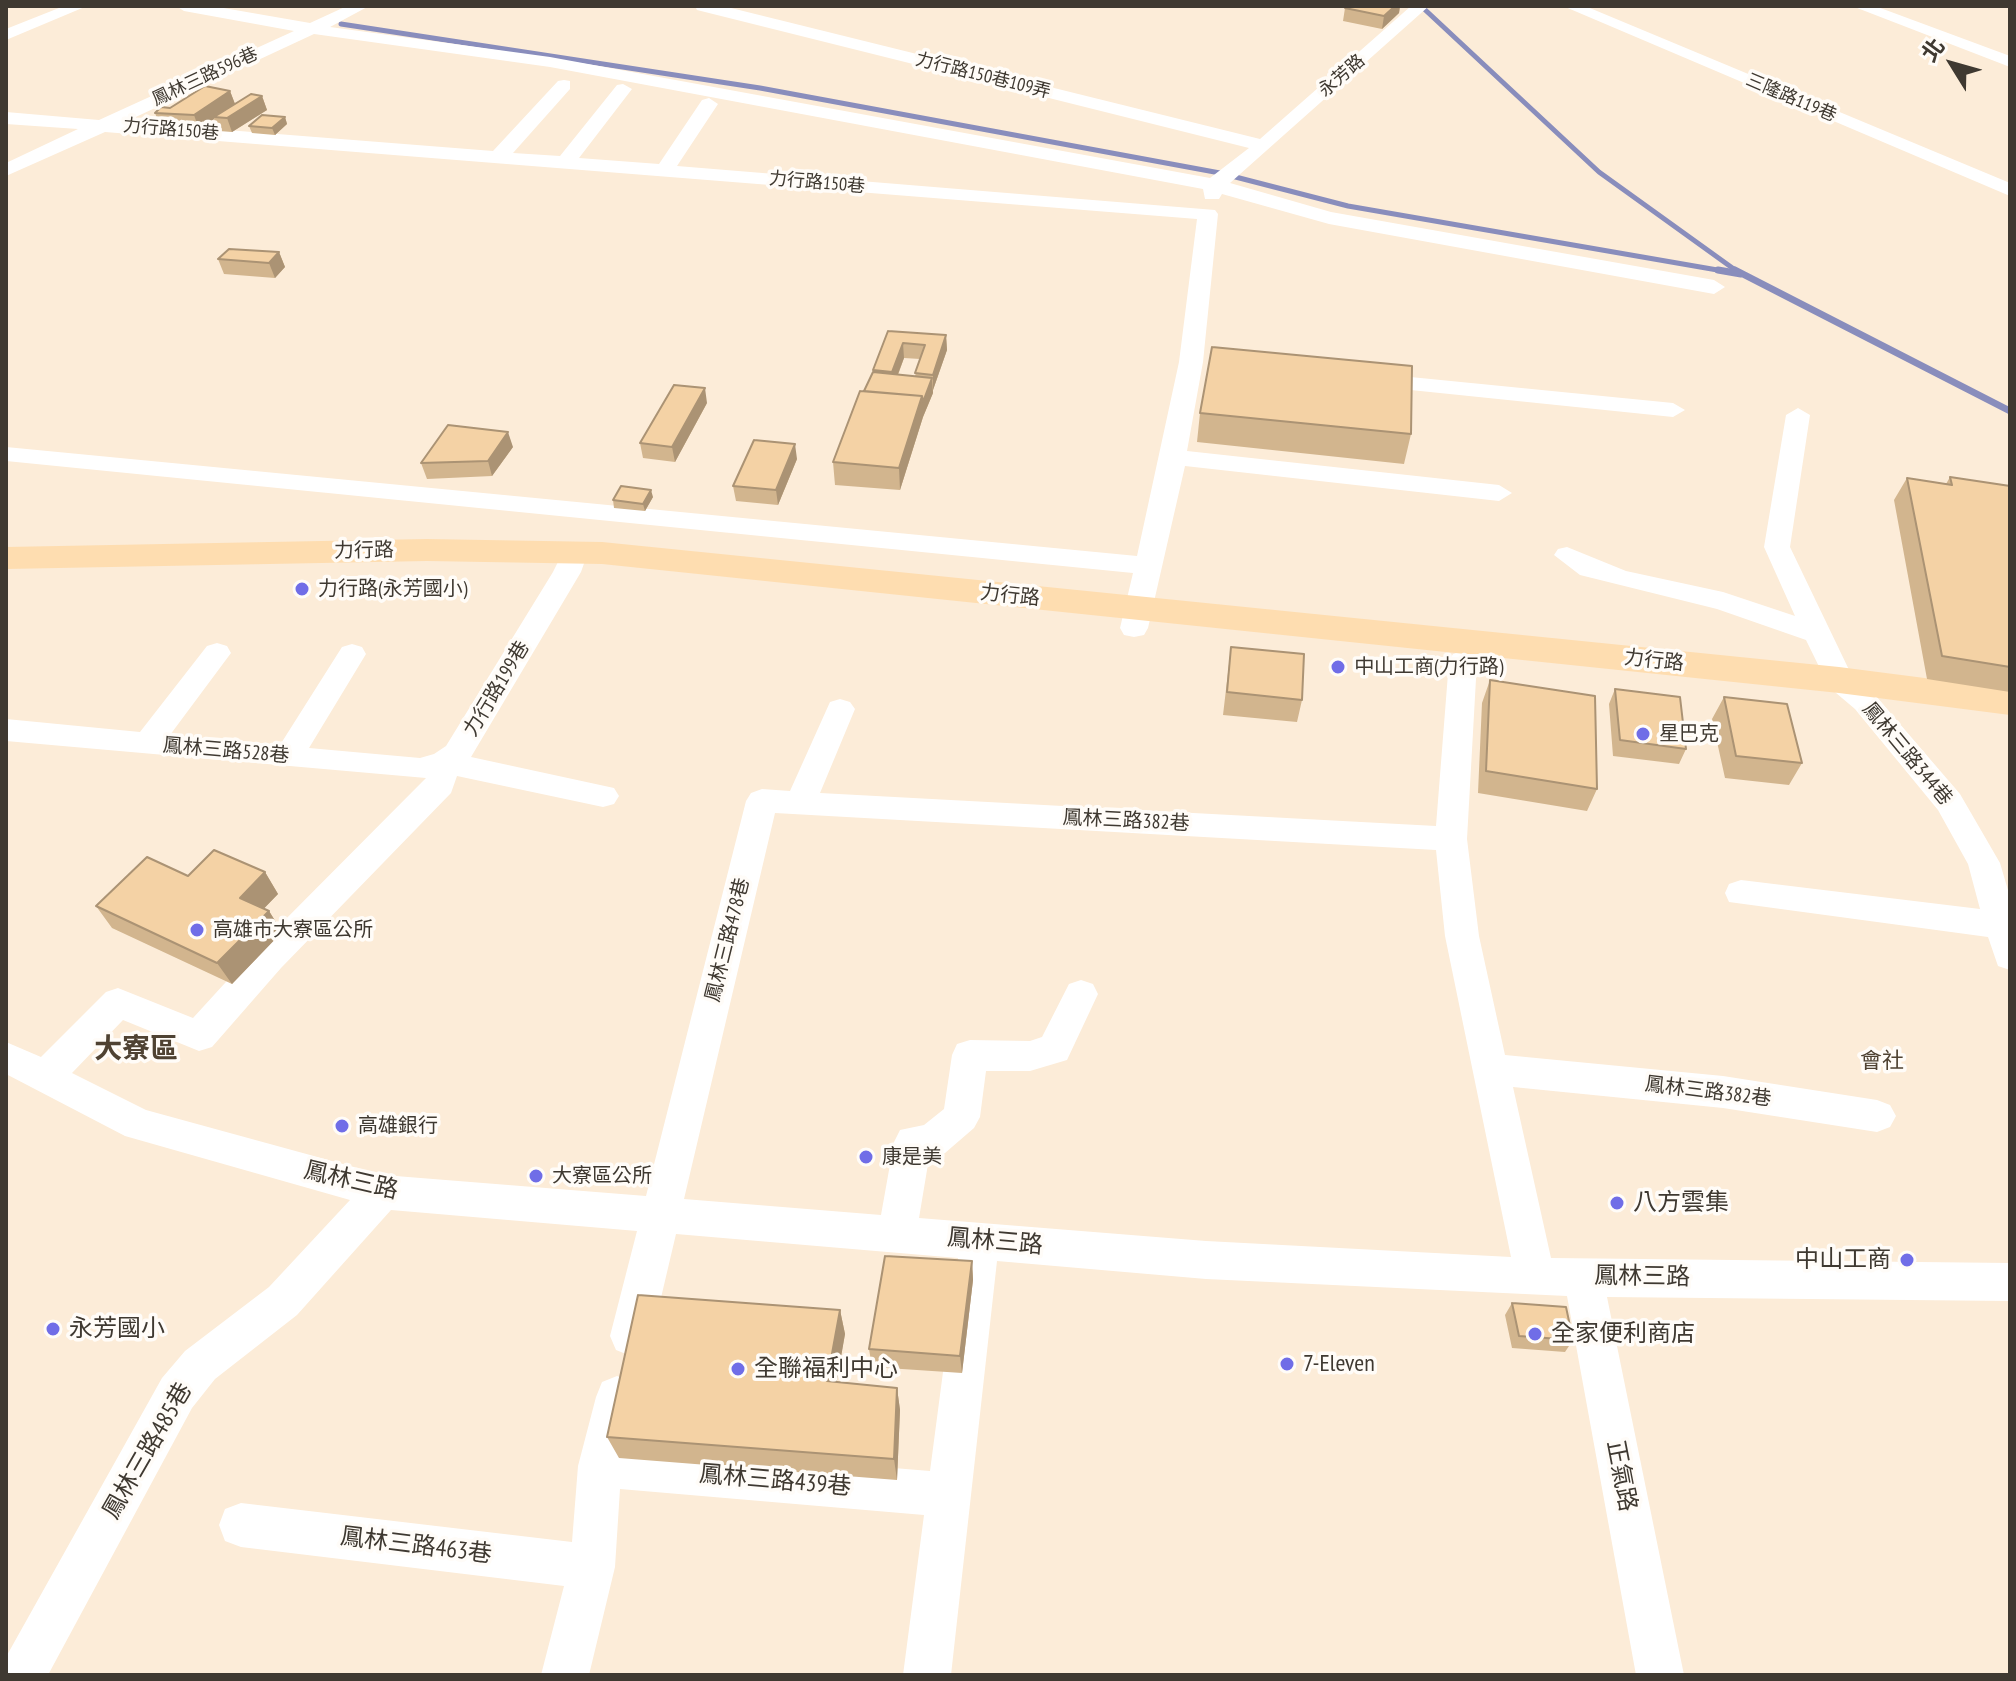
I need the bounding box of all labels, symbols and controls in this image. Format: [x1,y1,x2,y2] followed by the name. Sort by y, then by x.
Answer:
[1912,24,1992,104] north arrow
[1915,32,1951,67] text: 北
[149,43,261,111] street label: 鳳林三路596巷
[913,49,1053,103] street label: 力行路150巷109弄
[1315,50,1369,102] street label: 永芳路
[1742,69,1840,127] street label: 三隆路119巷
[122,115,220,145] street label: 力行路150巷
[768,168,866,198] street label: 力行路150巷
[334,538,394,564] street label: 力行路
[318,577,467,601] place label: 力行路(永芳國小)
[293,580,311,598] marker: 力行路(永芳國小)
[979,581,1041,611] street label: 力行路
[459,637,535,741] street label: 力行路199巷
[1623,646,1685,676] street label: 力行路
[1354,655,1503,679] place label: 中山工商(力行路)
[1329,658,1347,676] marker: 中山工商(力行路)
[1857,698,1957,810] street label: 鳳林三路344巷
[1659,722,1719,746] place label: 星巴克
[1634,725,1652,743] marker: 星巴克
[162,734,290,768] street label: 鳳林三路528巷
[1062,806,1190,836] street label: 鳳林三路382巷
[701,875,755,1005] street label: 鳳林三路478巷
[213,918,373,942] place label: 高雄市大寮區公所
[188,921,206,939] marker: 高雄市大寮區公所
[94,1033,178,1067] district label: 大寮區
[1860,1049,1904,1075] district label: 會社
[1644,1072,1772,1112] street label: 鳳林三路382巷
[358,1114,438,1138] place label: 高雄銀行
[333,1117,351,1135] marker: 高雄銀行
[882,1145,942,1169] place label: 康是美
[857,1148,875,1166] marker: 康是美
[301,1156,401,1206] street label: 鳳林三路
[552,1164,652,1188] place label: 大寮區公所
[527,1167,545,1185] marker: 大寮區公所
[1633,1189,1729,1217] place label: 八方雲集
[1608,1194,1626,1212] marker: 八方雲集
[946,1223,1044,1261] street label: 鳳林三路
[1795,1246,1891,1274] place label: 中山工商
[1898,1251,1916,1269] marker: 中山工商
[1594,1262,1690,1292] street label: 鳳林三路
[69,1315,165,1343] place label: 永芳國小
[44,1320,62,1338] marker: 永芳國小
[1551,1320,1695,1348] place label: 全家便利商店
[1526,1325,1544,1343] marker: 全家便利商店
[1303,1350,1375,1378] place label: 7-Eleven
[754,1355,898,1383] place label: 全聯福利中心
[1278,1355,1296,1373] marker: 7-Eleven
[729,1360,747,1378] marker: 全聯福利中心
[97,1378,199,1524] street label: 鳳林三路485巷
[1600,1438,1642,1514] street label: 正氣路
[698,1460,852,1502] street label: 鳳林三路439巷
[339,1522,493,1570] street label: 鳳林三路463巷

